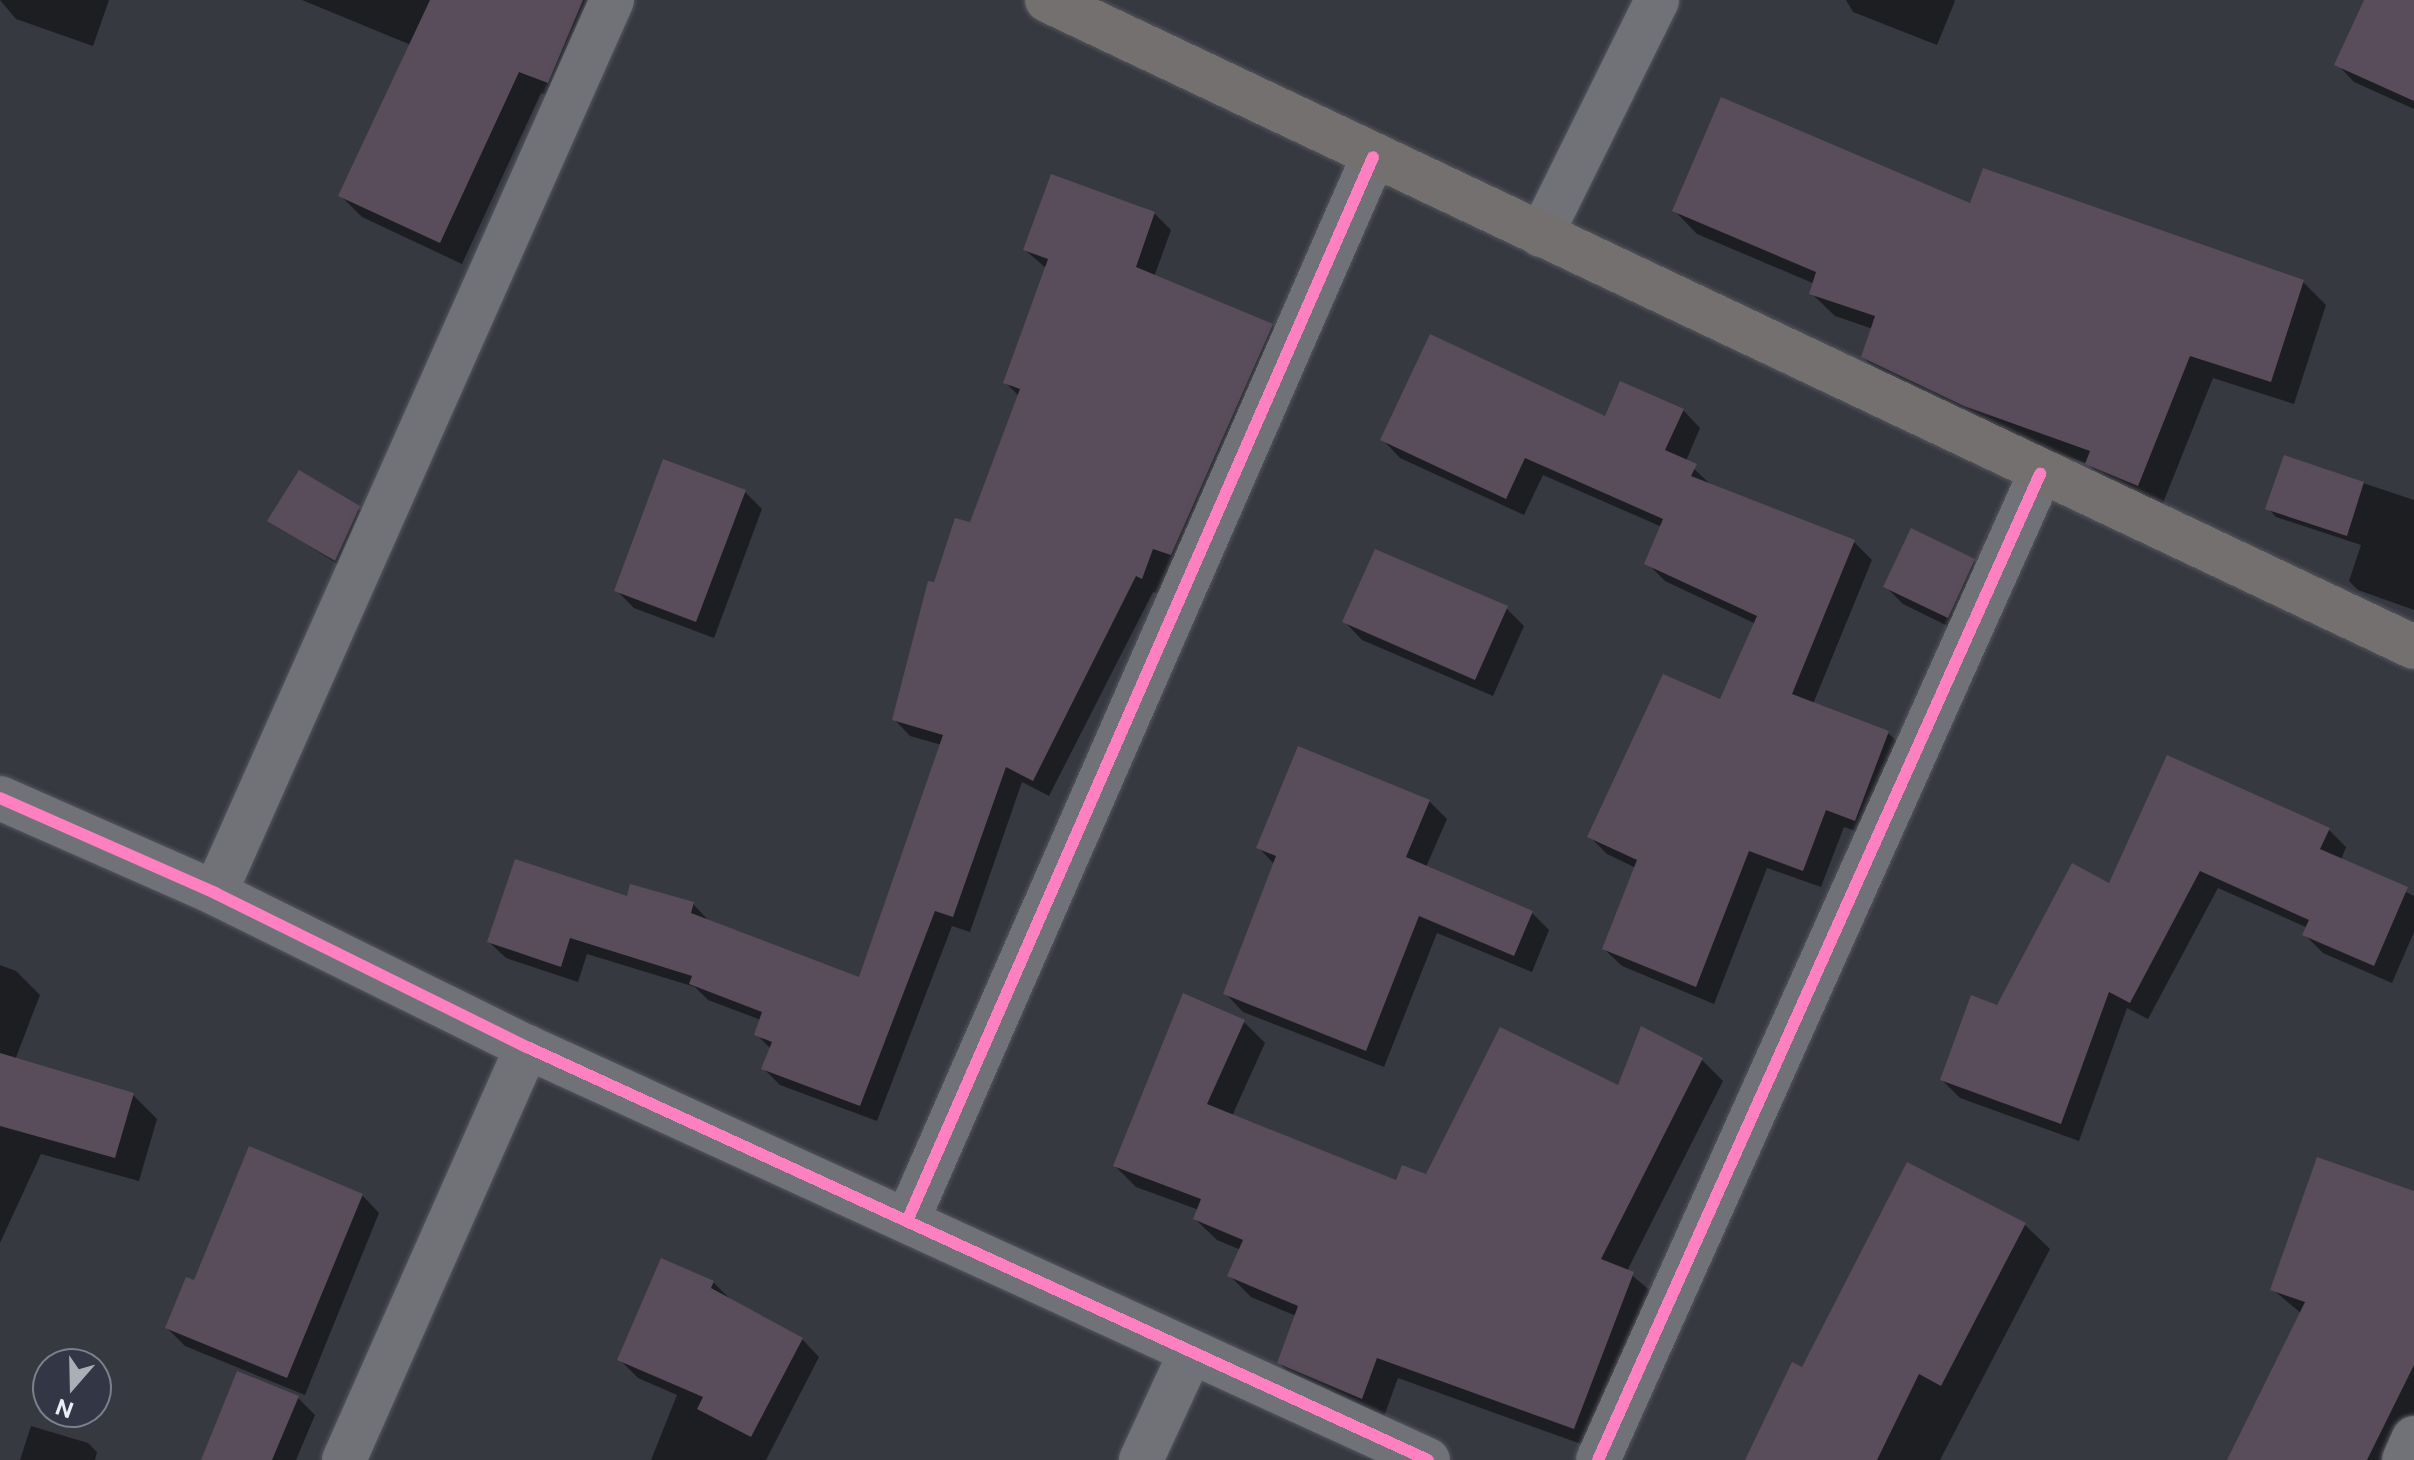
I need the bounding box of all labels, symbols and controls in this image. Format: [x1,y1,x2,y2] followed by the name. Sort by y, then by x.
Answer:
[32,1348,112,1428] north arrow
[52,1394,77,1424] text: N

